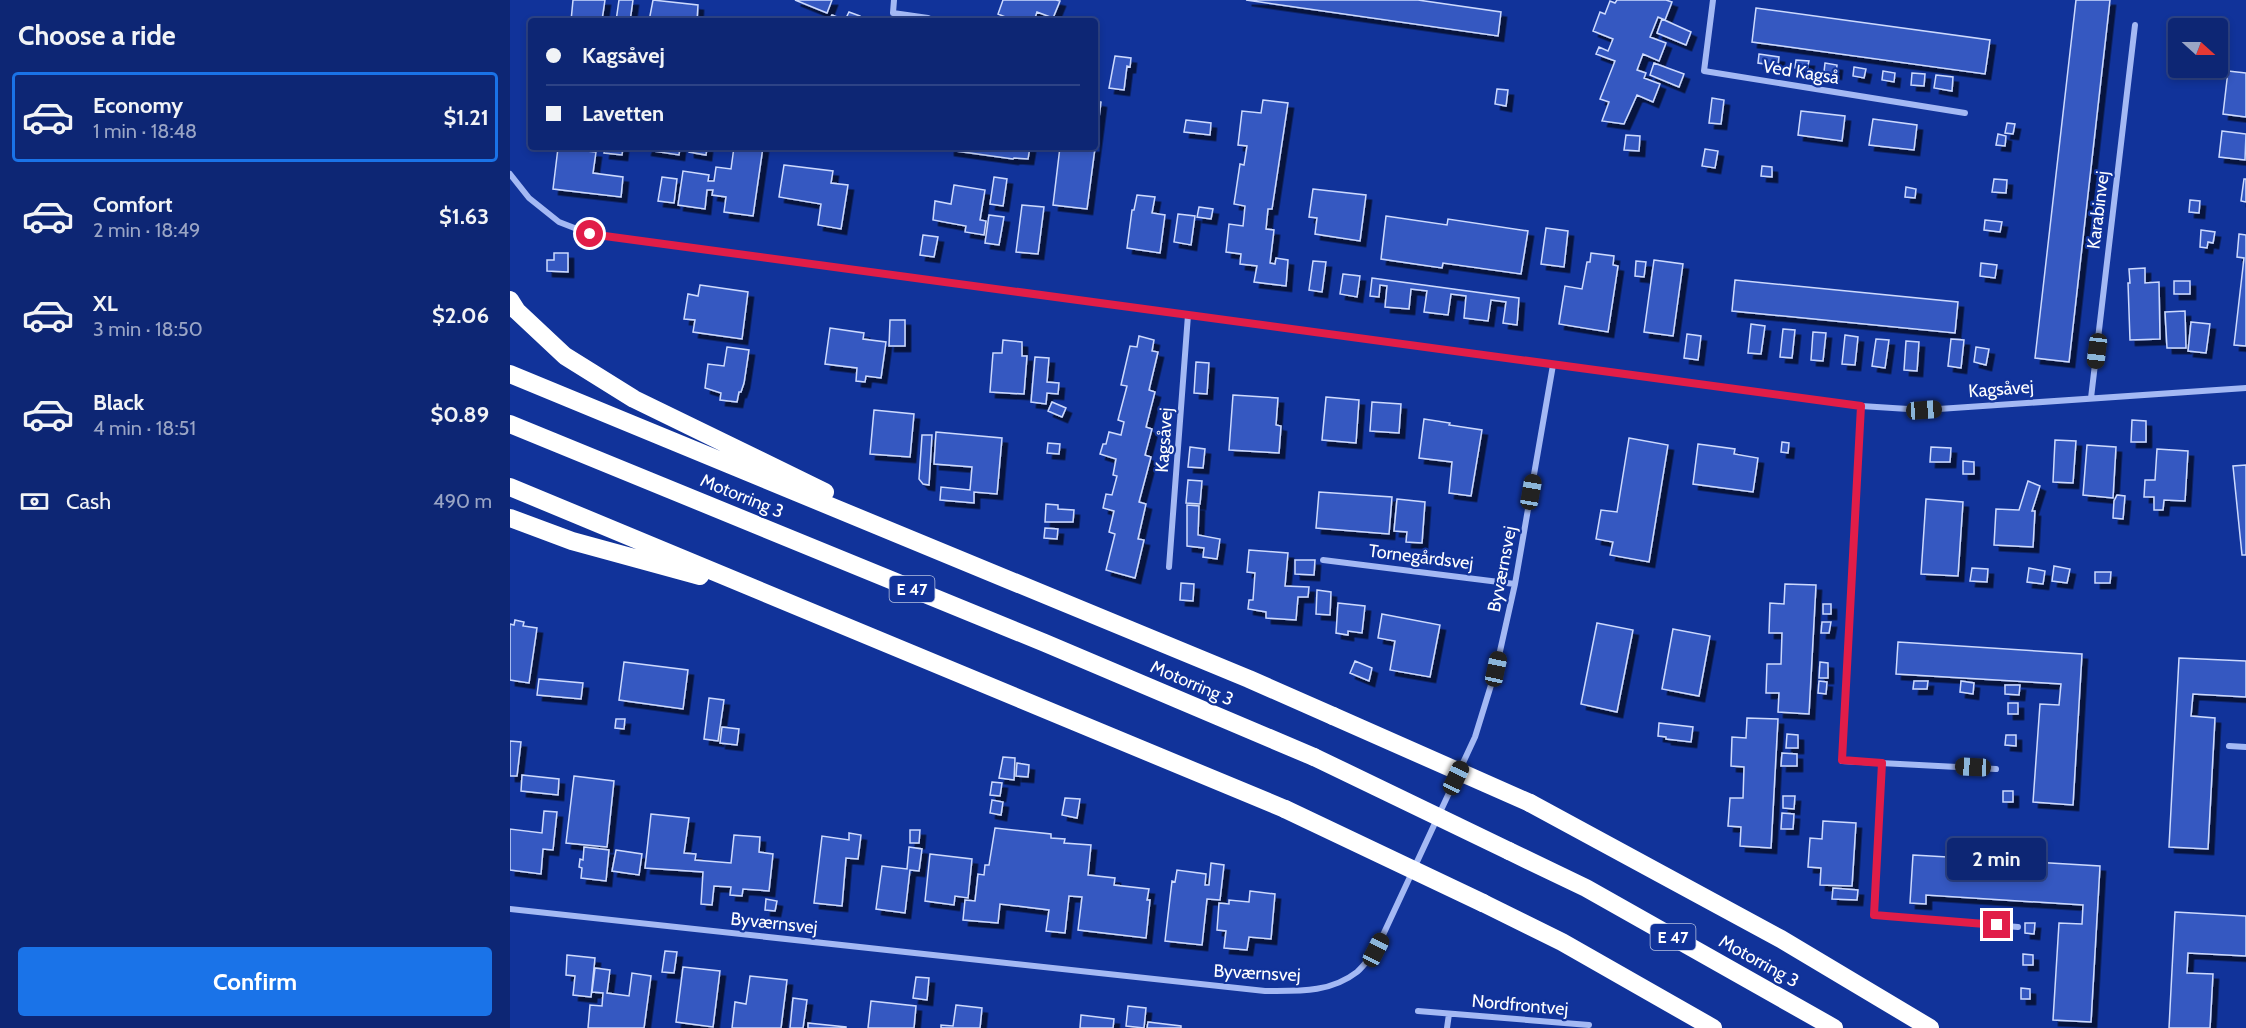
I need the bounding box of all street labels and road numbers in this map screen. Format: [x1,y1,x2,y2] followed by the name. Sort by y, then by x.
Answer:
[1761,55,1841,89] street label: Ved Kagså
[2082,170,2114,250] street label: Karabinvej
[1968,376,2034,402] street label: Kagsåvej
[1151,407,1177,473] street label: Kagsåvej
[697,469,787,523] street label: Motorring 3
[1483,524,1521,614] street label: Byværnsvej
[1367,540,1475,574] street label: Tornegårdsvej
[890,576,934,602] road number: E 47
[1147,656,1237,710] street label: Motorring 3
[729,908,819,938] street label: Byværnsvej
[1650,924,1696,950] road number: E 47
[1715,930,1803,992] street label: Motorring 3
[1213,960,1301,986] street label: Byværnsvej
[1471,990,1569,1020] street label: Nordfrontvej

